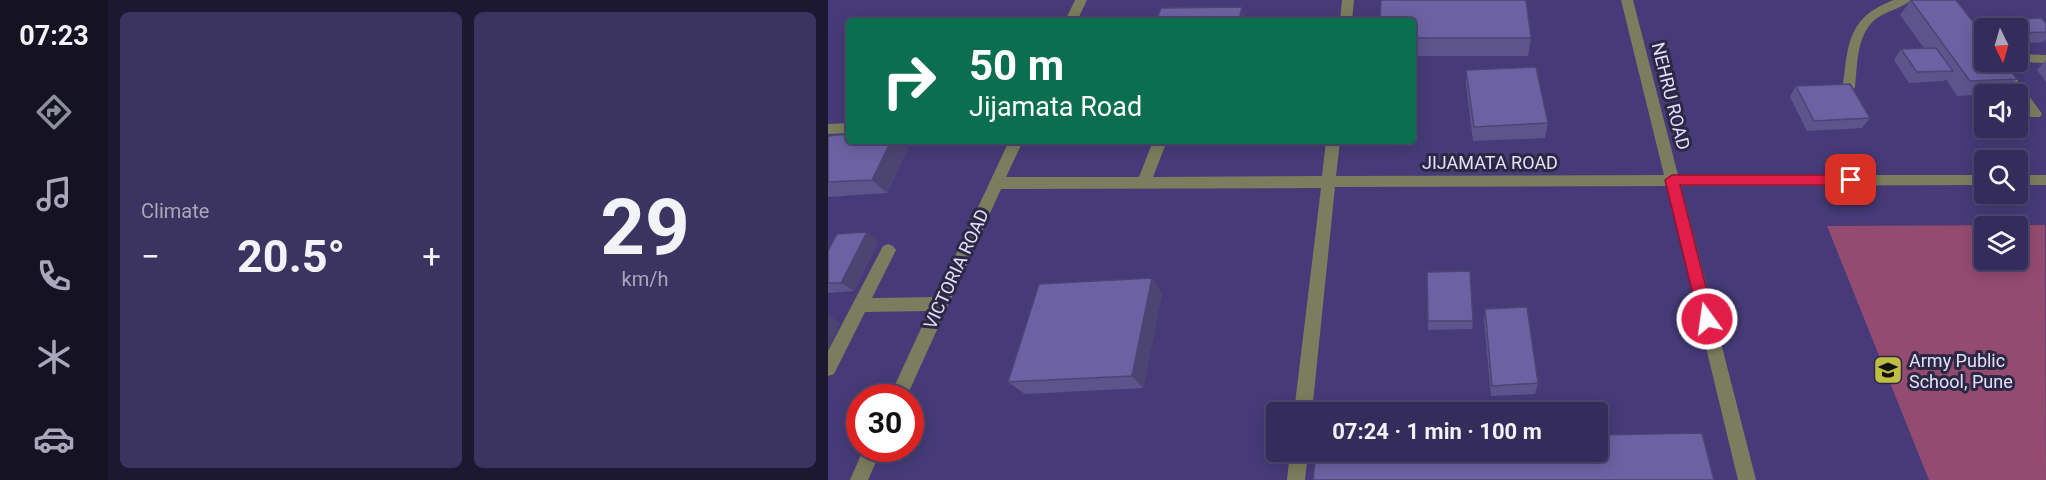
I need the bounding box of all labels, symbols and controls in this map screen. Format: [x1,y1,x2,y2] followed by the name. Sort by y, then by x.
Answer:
[1974,18,2028,72] north arrow
[1974,18,2028,270] map controls
[19,20,89,52] text: 07:23
[1648,40,1694,152] street label: NEHRU ROAD
[969,41,1064,90] text: 50 m
[870,42,948,120] icon: right
[1974,84,2028,138] button: sound
[33,91,75,133] icon: directions
[969,91,1142,123] text: Jijamata Road
[1974,150,2028,204] button: search
[1422,152,1558,173] street label: JIJAMATA ROAD
[1825,154,1876,205] pin
[1834,163,1867,196] icon: arrive
[33,173,75,215] icon: music
[600,182,690,273] text: 29
[141,199,209,223] text: Climate
[919,206,993,332] street label: VICTORIA ROAD
[1974,216,2028,270] button: layers
[237,230,345,283] text: 20.5°
[141,237,160,276] text: −
[422,237,441,276] text: +
[33,255,75,297] icon: phone
[622,267,668,291] text: km/h
[1675,287,1739,351] position arrow
[33,336,75,378] icon: climate
[1909,350,2013,392] place label: Army Public School, Pune
[1872,354,1904,386] school or university icon: Army Public School, Pune
[846,384,924,462] speed limit sign: 30
[33,418,75,460] icon: car
[1332,419,1542,444] text: 07:24 · 1 min · 100 m

